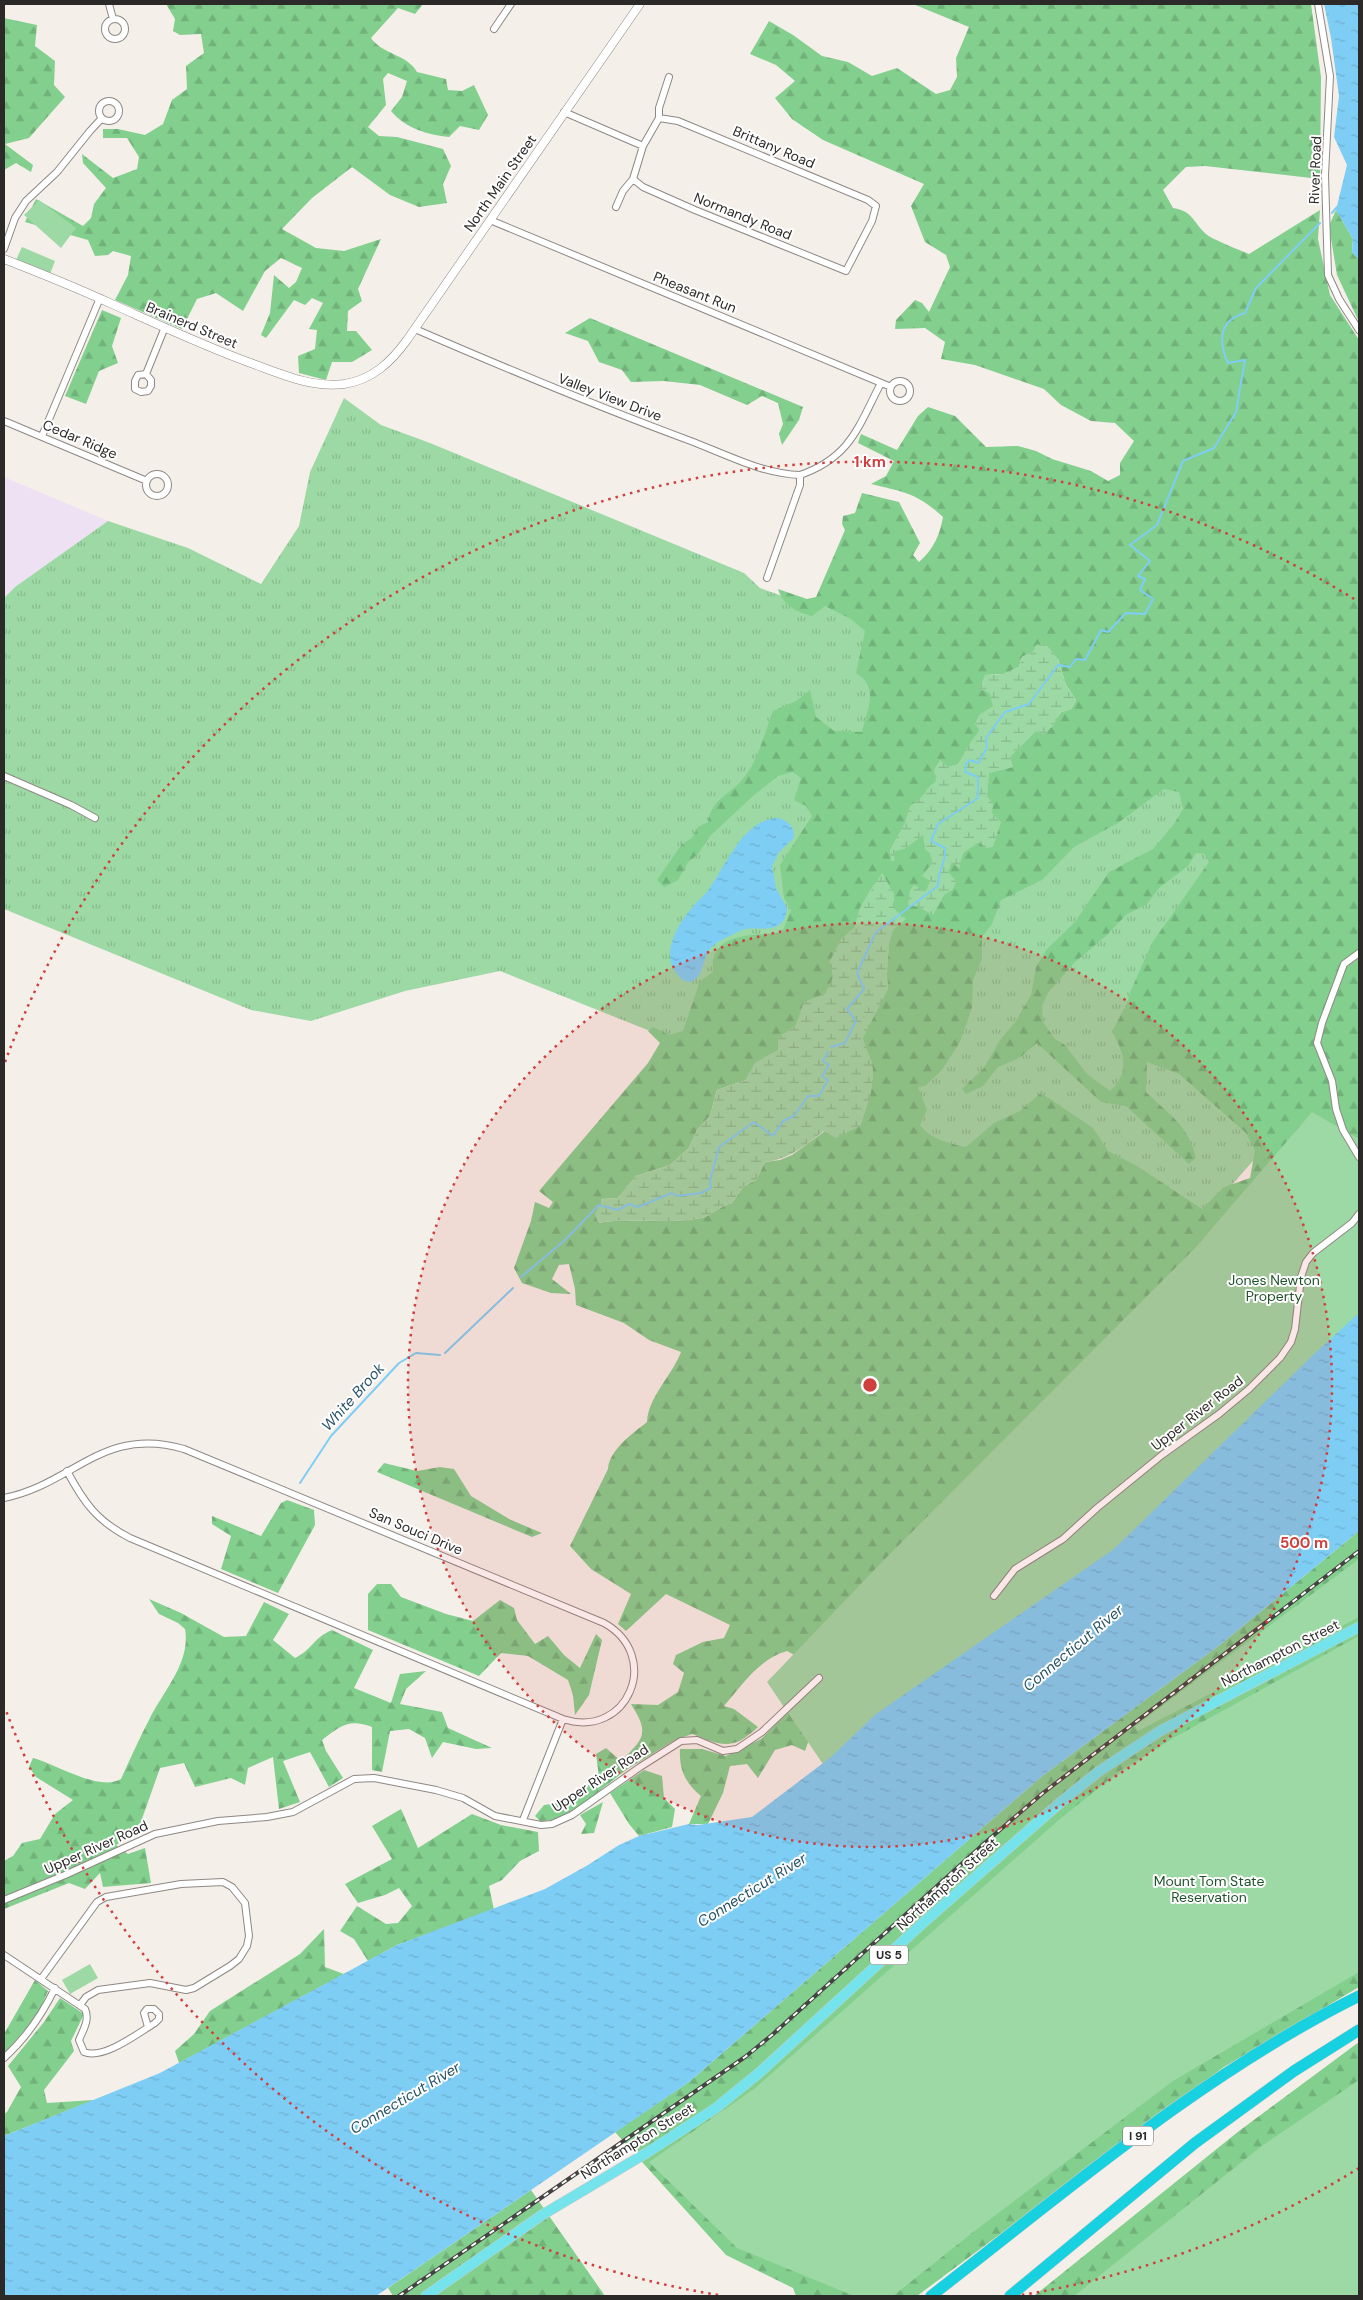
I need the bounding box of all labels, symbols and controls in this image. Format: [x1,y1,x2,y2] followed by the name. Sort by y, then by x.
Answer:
[730,122,818,172] street label: Brittany Road
[460,131,540,235] street label: North Main Street
[1305,136,1325,204] street label: River Road
[691,188,795,244] street label: Normandy Road
[651,267,739,317] street label: Pheasant Run
[144,298,240,352] street label: Brainerd Street
[556,369,664,425] street label: Valley View Drive
[40,415,120,463] street label: Cedar Ridge
[854,452,886,472] text: 1 km
[1228,1271,1320,1305] park label: Jones Newton Property
[317,1358,389,1435] water label: White Brook
[1147,1372,1247,1454] street label: Upper River Road
[861,1376,879,1394] centre of rings
[366,1503,466,1559] street label: San Souci Drive
[1280,1533,1328,1553] text: 500 m
[1019,1600,1128,1696] water label: Connecticut River
[1218,1615,1342,1691] street label: Northampton Street
[548,1740,652,1816] street label: Upper River Road
[41,1816,151,1878] street label: Upper River Road
[893,1834,1001,1934] street label: Northampton Street
[694,1848,811,1932] water label: Connecticut River
[1154,1872,1264,1906] park label: Mount Tom State Reservation
[870,1946,908,1964] road number: US 5
[346,2057,464,2139] water label: Connecticut River
[577,2099,697,2183] street label: Northampton Street
[1123,2126,1153,2146] road number: I 91

